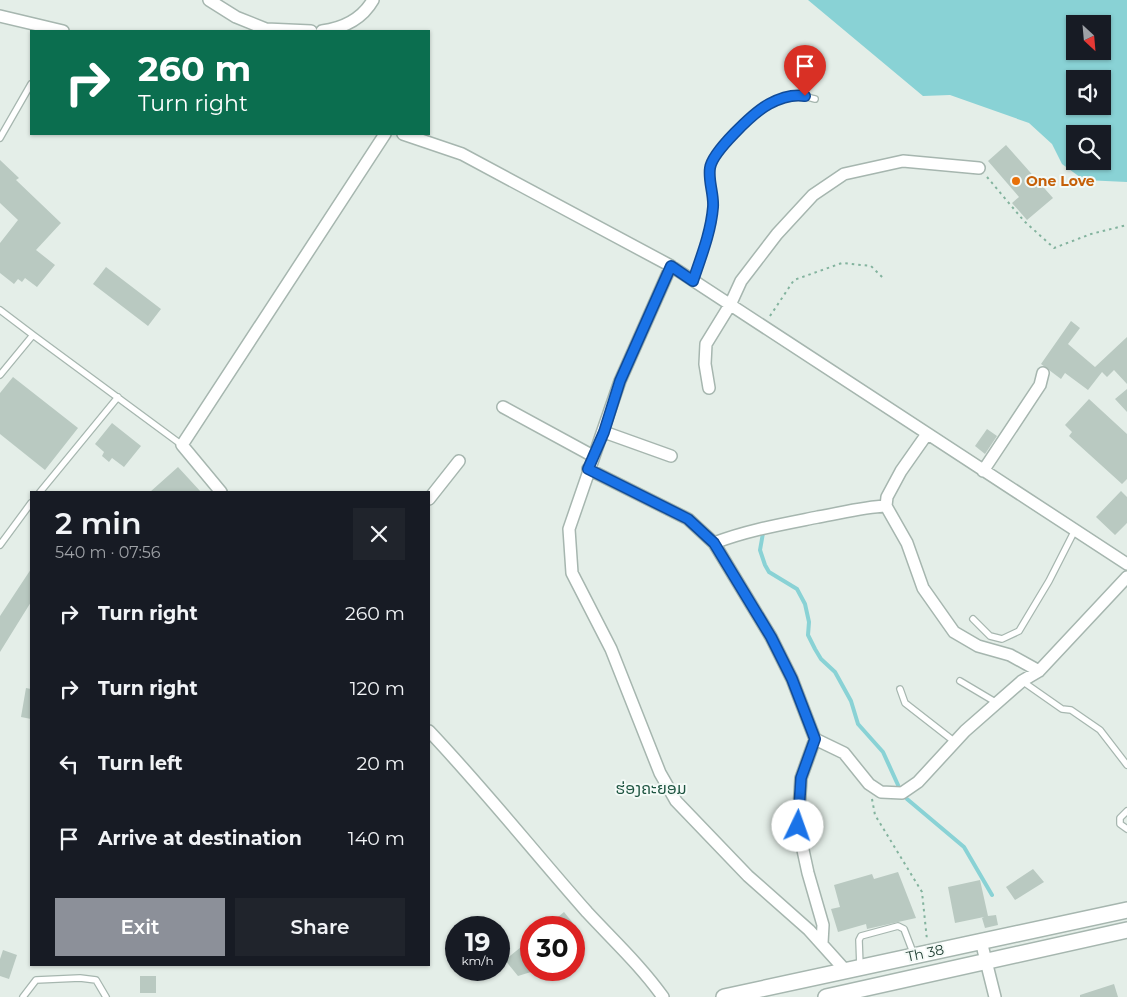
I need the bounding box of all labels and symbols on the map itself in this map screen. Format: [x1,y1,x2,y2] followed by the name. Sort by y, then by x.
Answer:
[1066,15,1111,60] north arrow
[784,45,826,96] pin
[1026,172,1095,190] place label: One Love
[1010,175,1022,187] marker: One Love
[615,779,687,798] district label: ຮ່ອງຄະຍອມ
[771,799,823,851] position arrow
[520,916,585,981] speed limit sign: 30
[905,940,946,966] street label: Th 38

